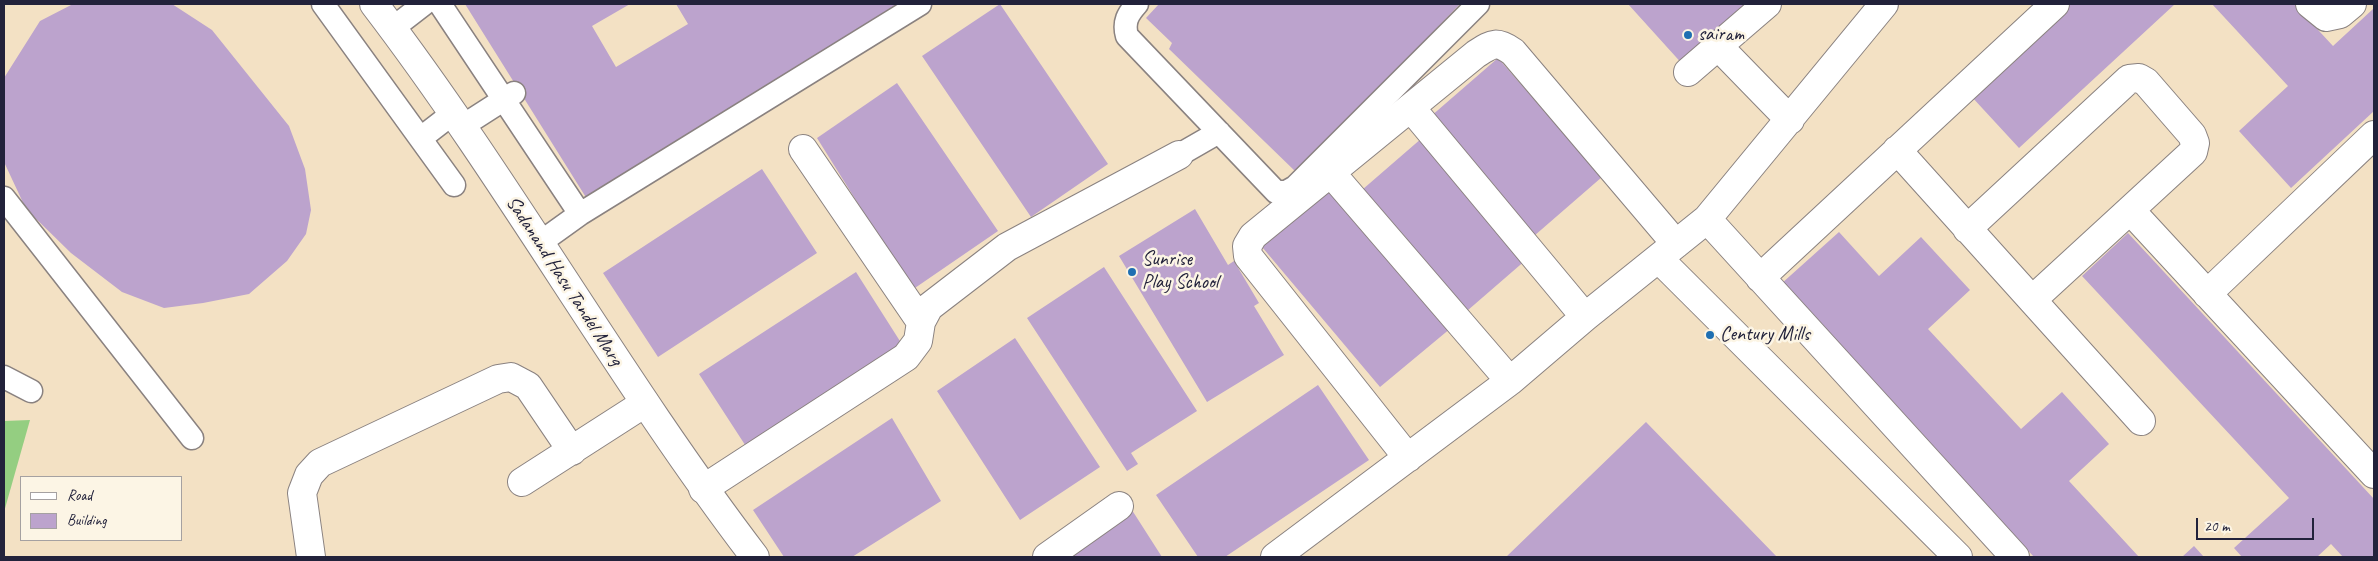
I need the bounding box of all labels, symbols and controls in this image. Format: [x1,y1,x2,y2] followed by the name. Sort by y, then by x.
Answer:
[1698,23,1744,47] place label: sairam
[1682,29,1694,41] marker: sairam
[500,192,628,370] street label: Sadanand Hasu Tandel Marg
[1142,248,1218,295] place label: Sunrise Play School
[1126,266,1138,278] marker: Sunrise Play School
[1720,323,1810,347] place label: Century Mills
[1704,329,1716,341] marker: Century Mills
[20,476,182,541] legend
[67,486,92,505] text: Road
[2198,508,2316,540] scale bar
[67,511,106,530] text: Building
[2204,517,2230,536] text: 20 m

